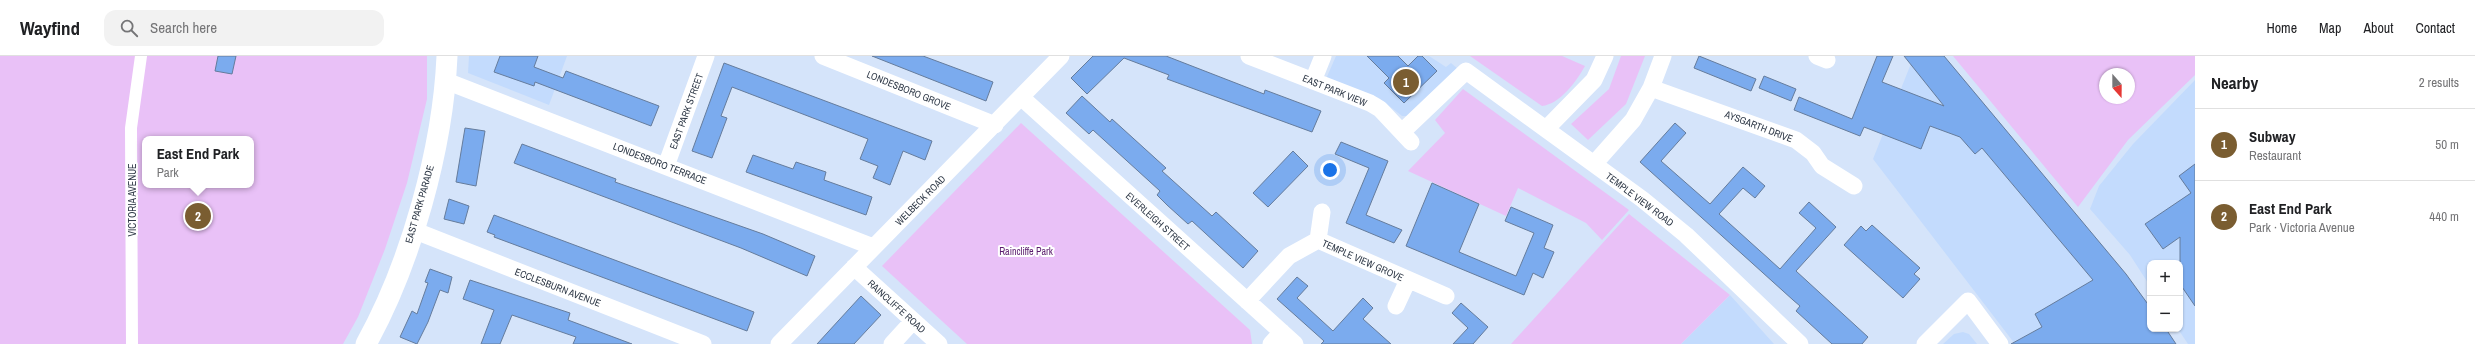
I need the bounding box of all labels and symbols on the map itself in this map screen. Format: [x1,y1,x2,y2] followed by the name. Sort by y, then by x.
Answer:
[1393,67,1419,97] pin: 1
[865,68,953,113] street label: LONDESBORO GROVE
[2099,68,2135,104] north arrow
[667,71,706,151] street label: EAST PARK STREET
[1301,72,1369,109] street label: EAST PARK VIEW
[1722,107,1795,145] street label: AYSGARTH DRIVE
[611,140,708,187] street label: LONDESBORO TERRACE
[1320,160,1340,180] your location
[126,163,139,237] street label: VICTORIA AVENUE
[402,164,437,245] street label: EAST PARK PARADE
[1603,170,1676,229] street label: TEMPLE VIEW ROAD
[892,172,948,228] street label: WELBECK ROAD
[1123,189,1192,253] street label: EVERLEIGH STREET
[185,201,211,231] pin: 2
[1320,237,1406,284] street label: TEMPLE VIEW GROVE
[999,245,1054,258] park label: Raincliffe Park
[513,265,603,310] street label: ECCLESBURN AVENUE
[865,277,928,336] street label: RAINCLIFFE ROAD

